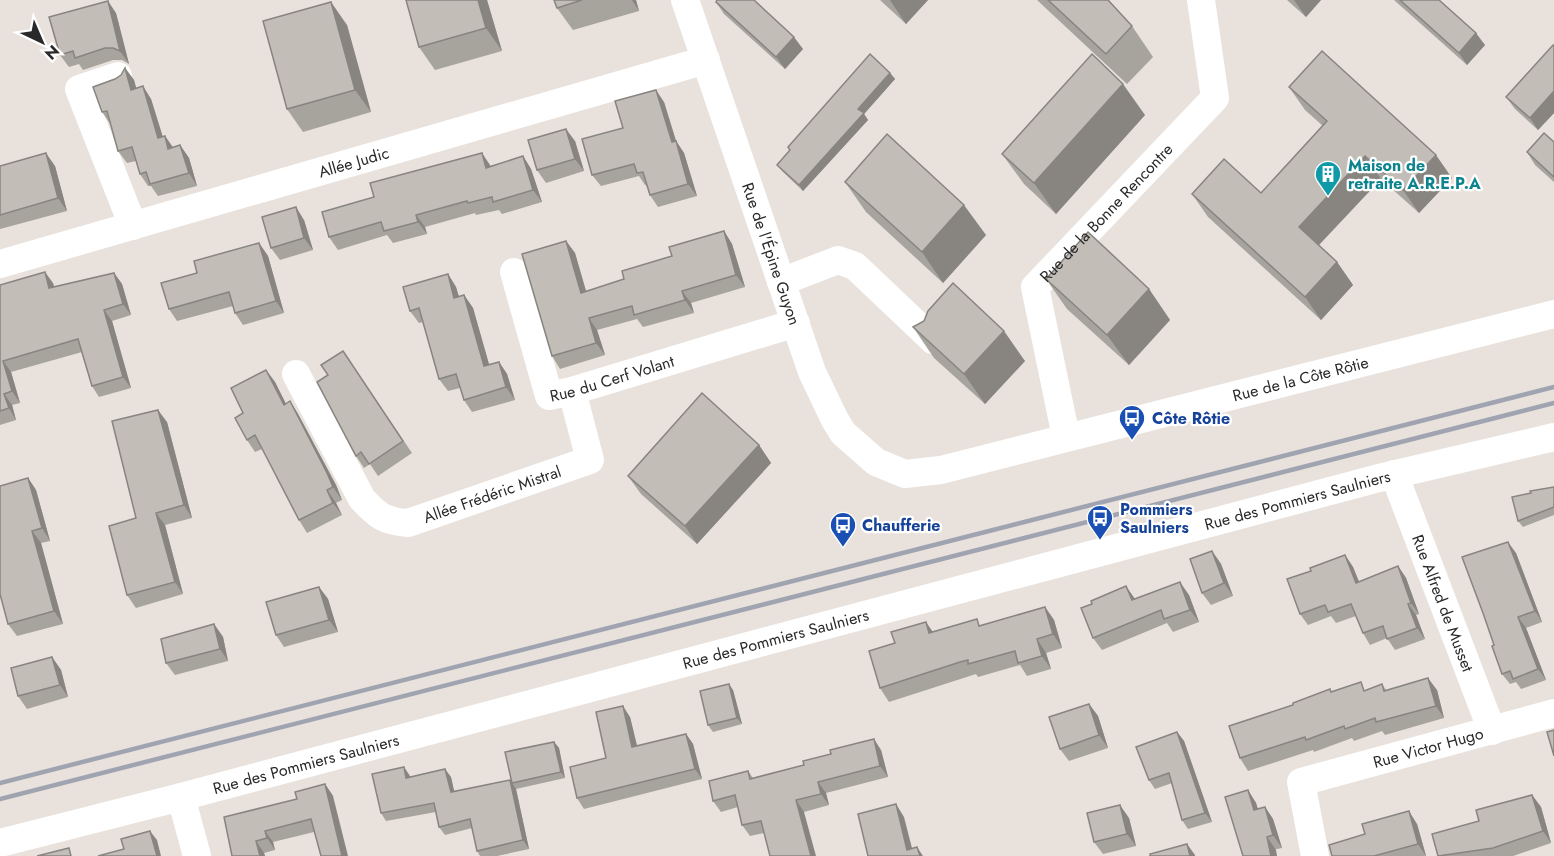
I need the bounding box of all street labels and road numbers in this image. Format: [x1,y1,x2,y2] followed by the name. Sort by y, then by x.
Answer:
[1034,138,1178,287] street label: Rue de la Bonne Rencontre
[316,141,392,183] street label: Allée Judic
[736,179,806,328] street label: Rue de l'Épine Guyon
[548,350,677,408] street label: Rue du Cerf Volant
[1230,351,1371,407] street label: Rue de la Côte Rôtie
[420,460,564,529] street label: Allée Frédéric Mistral
[1202,465,1393,536] street label: Rue des Pommiers Saulniers
[1406,531,1479,675] street label: Rue Alfred de Musset
[680,603,871,675] street label: Rue des Pommiers Saulniers
[1370,722,1486,774] street label: Rue Victor Hugo
[210,728,402,800] street label: Rue des Pommiers Saulniers

